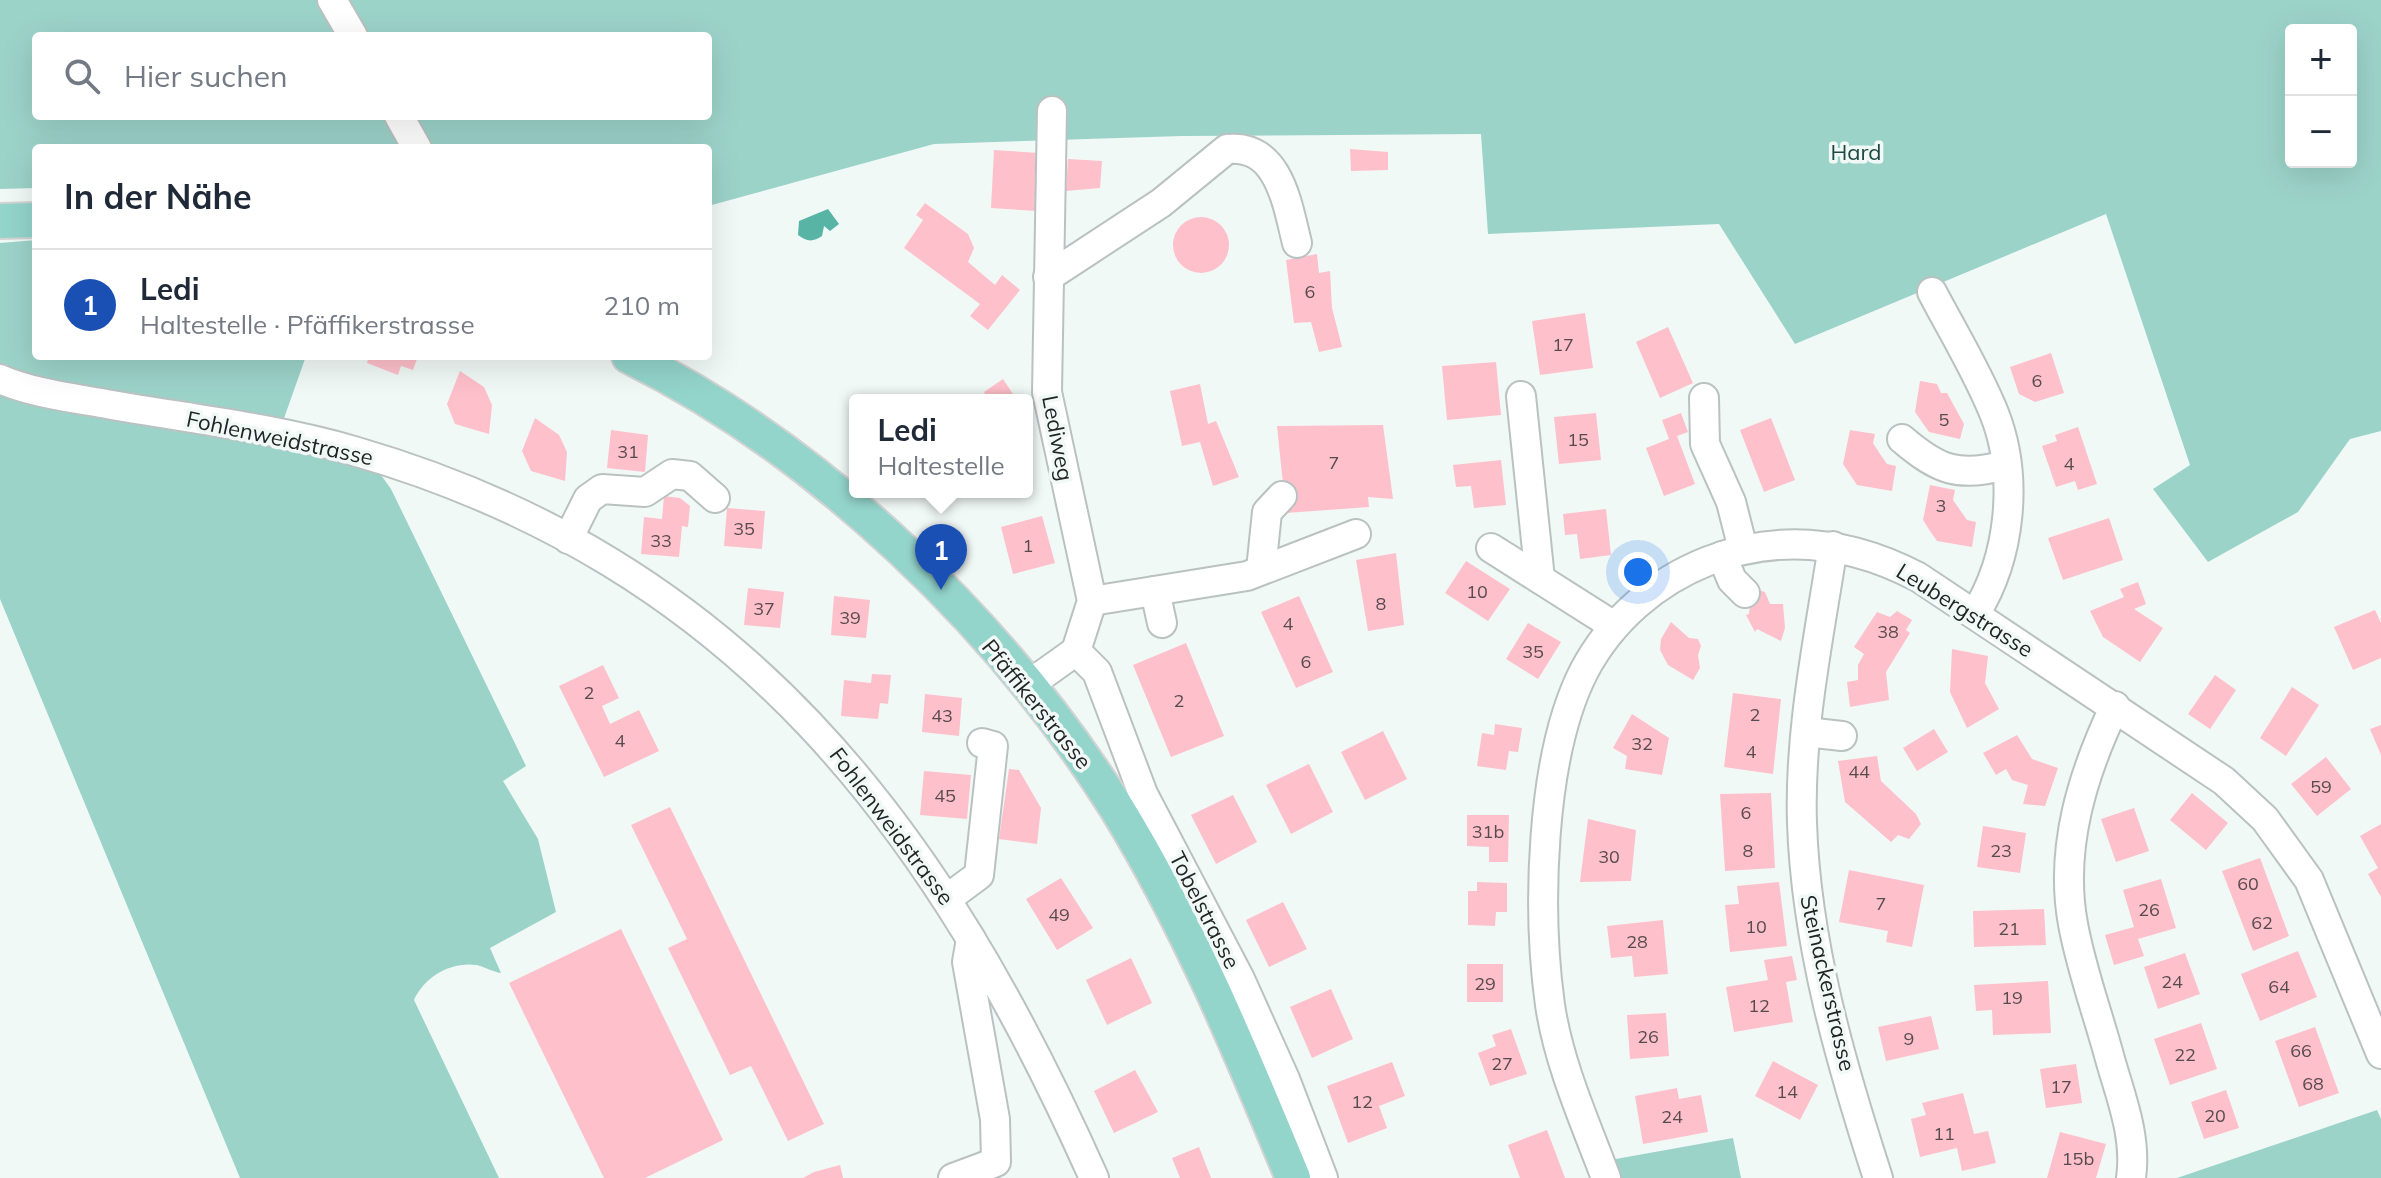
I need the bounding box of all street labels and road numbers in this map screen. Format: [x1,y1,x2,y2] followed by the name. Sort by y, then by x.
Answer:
[1036,393,1080,483] street label: Lediweg
[184,405,376,471] street label: Fohlenweidstrasse
[1891,557,2039,663] street label: Leubergstrasse
[976,633,1098,775] street label: Pfäffikerstrasse
[824,742,960,910] street label: Fohlenweidstrasse
[1163,847,1247,973] street label: Tobelstrasse
[1794,892,1862,1074] street label: Steinackerstrasse

